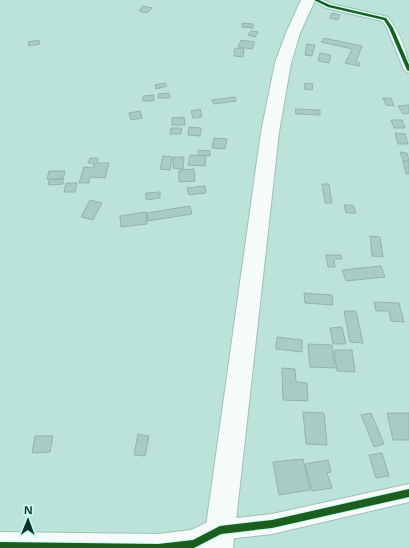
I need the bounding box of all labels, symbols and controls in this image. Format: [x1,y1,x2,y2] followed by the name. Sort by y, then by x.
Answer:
[8,500,48,540] north arrow
[24,502,33,517] text: N

